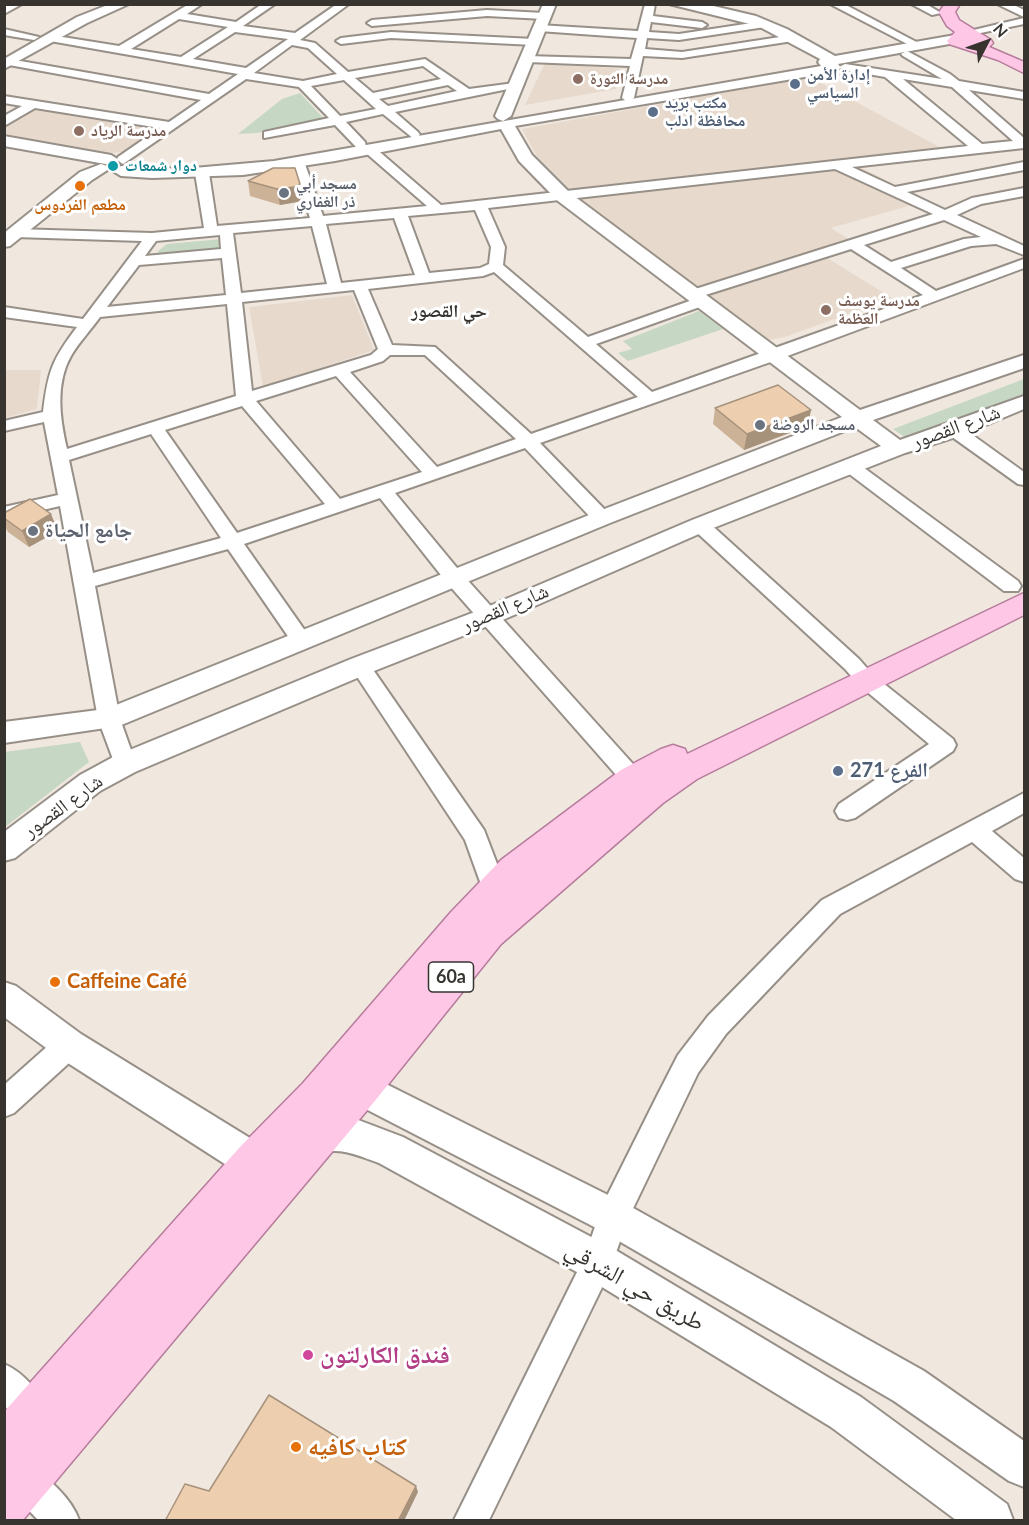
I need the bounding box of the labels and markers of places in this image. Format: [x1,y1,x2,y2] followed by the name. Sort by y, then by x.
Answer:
[807,65,870,103] place label: إدارة الأمن السياسي
[590,69,668,89] place label: مدرسة الثورة
[571,72,585,86] marker: مدرسة الثورة
[788,77,802,91] marker: إدارة الأمن السياسي
[665,93,745,131] place label: مكتب بريد محافظة ادلب
[646,105,660,119] marker: مكتب بريد محافظة ادلب
[91,121,166,141] place label: مدرسة الرياد
[72,124,86,138] marker: مدرسة الرياد
[125,156,197,176] place label: دوار شمعات
[106,159,120,173] marker: دوار شمعات
[296,174,357,212] place label: مسجد أبي ذر الغفاري
[73,179,87,193] marker: مطعم الفردوس
[277,186,291,200] marker: مسجد أبي ذر الغفاري
[34,195,126,215] place label: مطعم الفردوس
[838,291,920,329] place label: مدرسة يوسف العظمة
[819,303,833,317] marker: مدرسة يوسف العظمة
[772,415,855,435] place label: مسجد الروضة
[753,418,767,432] marker: مسجد الروضة
[45,519,132,543] place label: جامع الحياة
[26,524,40,538] marker: جامع الحياة
[850,759,928,783] place label: الفرع 271
[831,764,845,778] marker: الفرع 271
[67,970,187,994] place label: Caffeine Café
[48,975,62,989] marker: Caffeine Café
[320,1341,450,1369] place label: فندق الكارلتون
[301,1348,315,1362] marker: فندق الكارلتون
[308,1433,407,1461] place label: كتاب كافيه
[289,1440,303,1454] marker: كتاب كافيه

